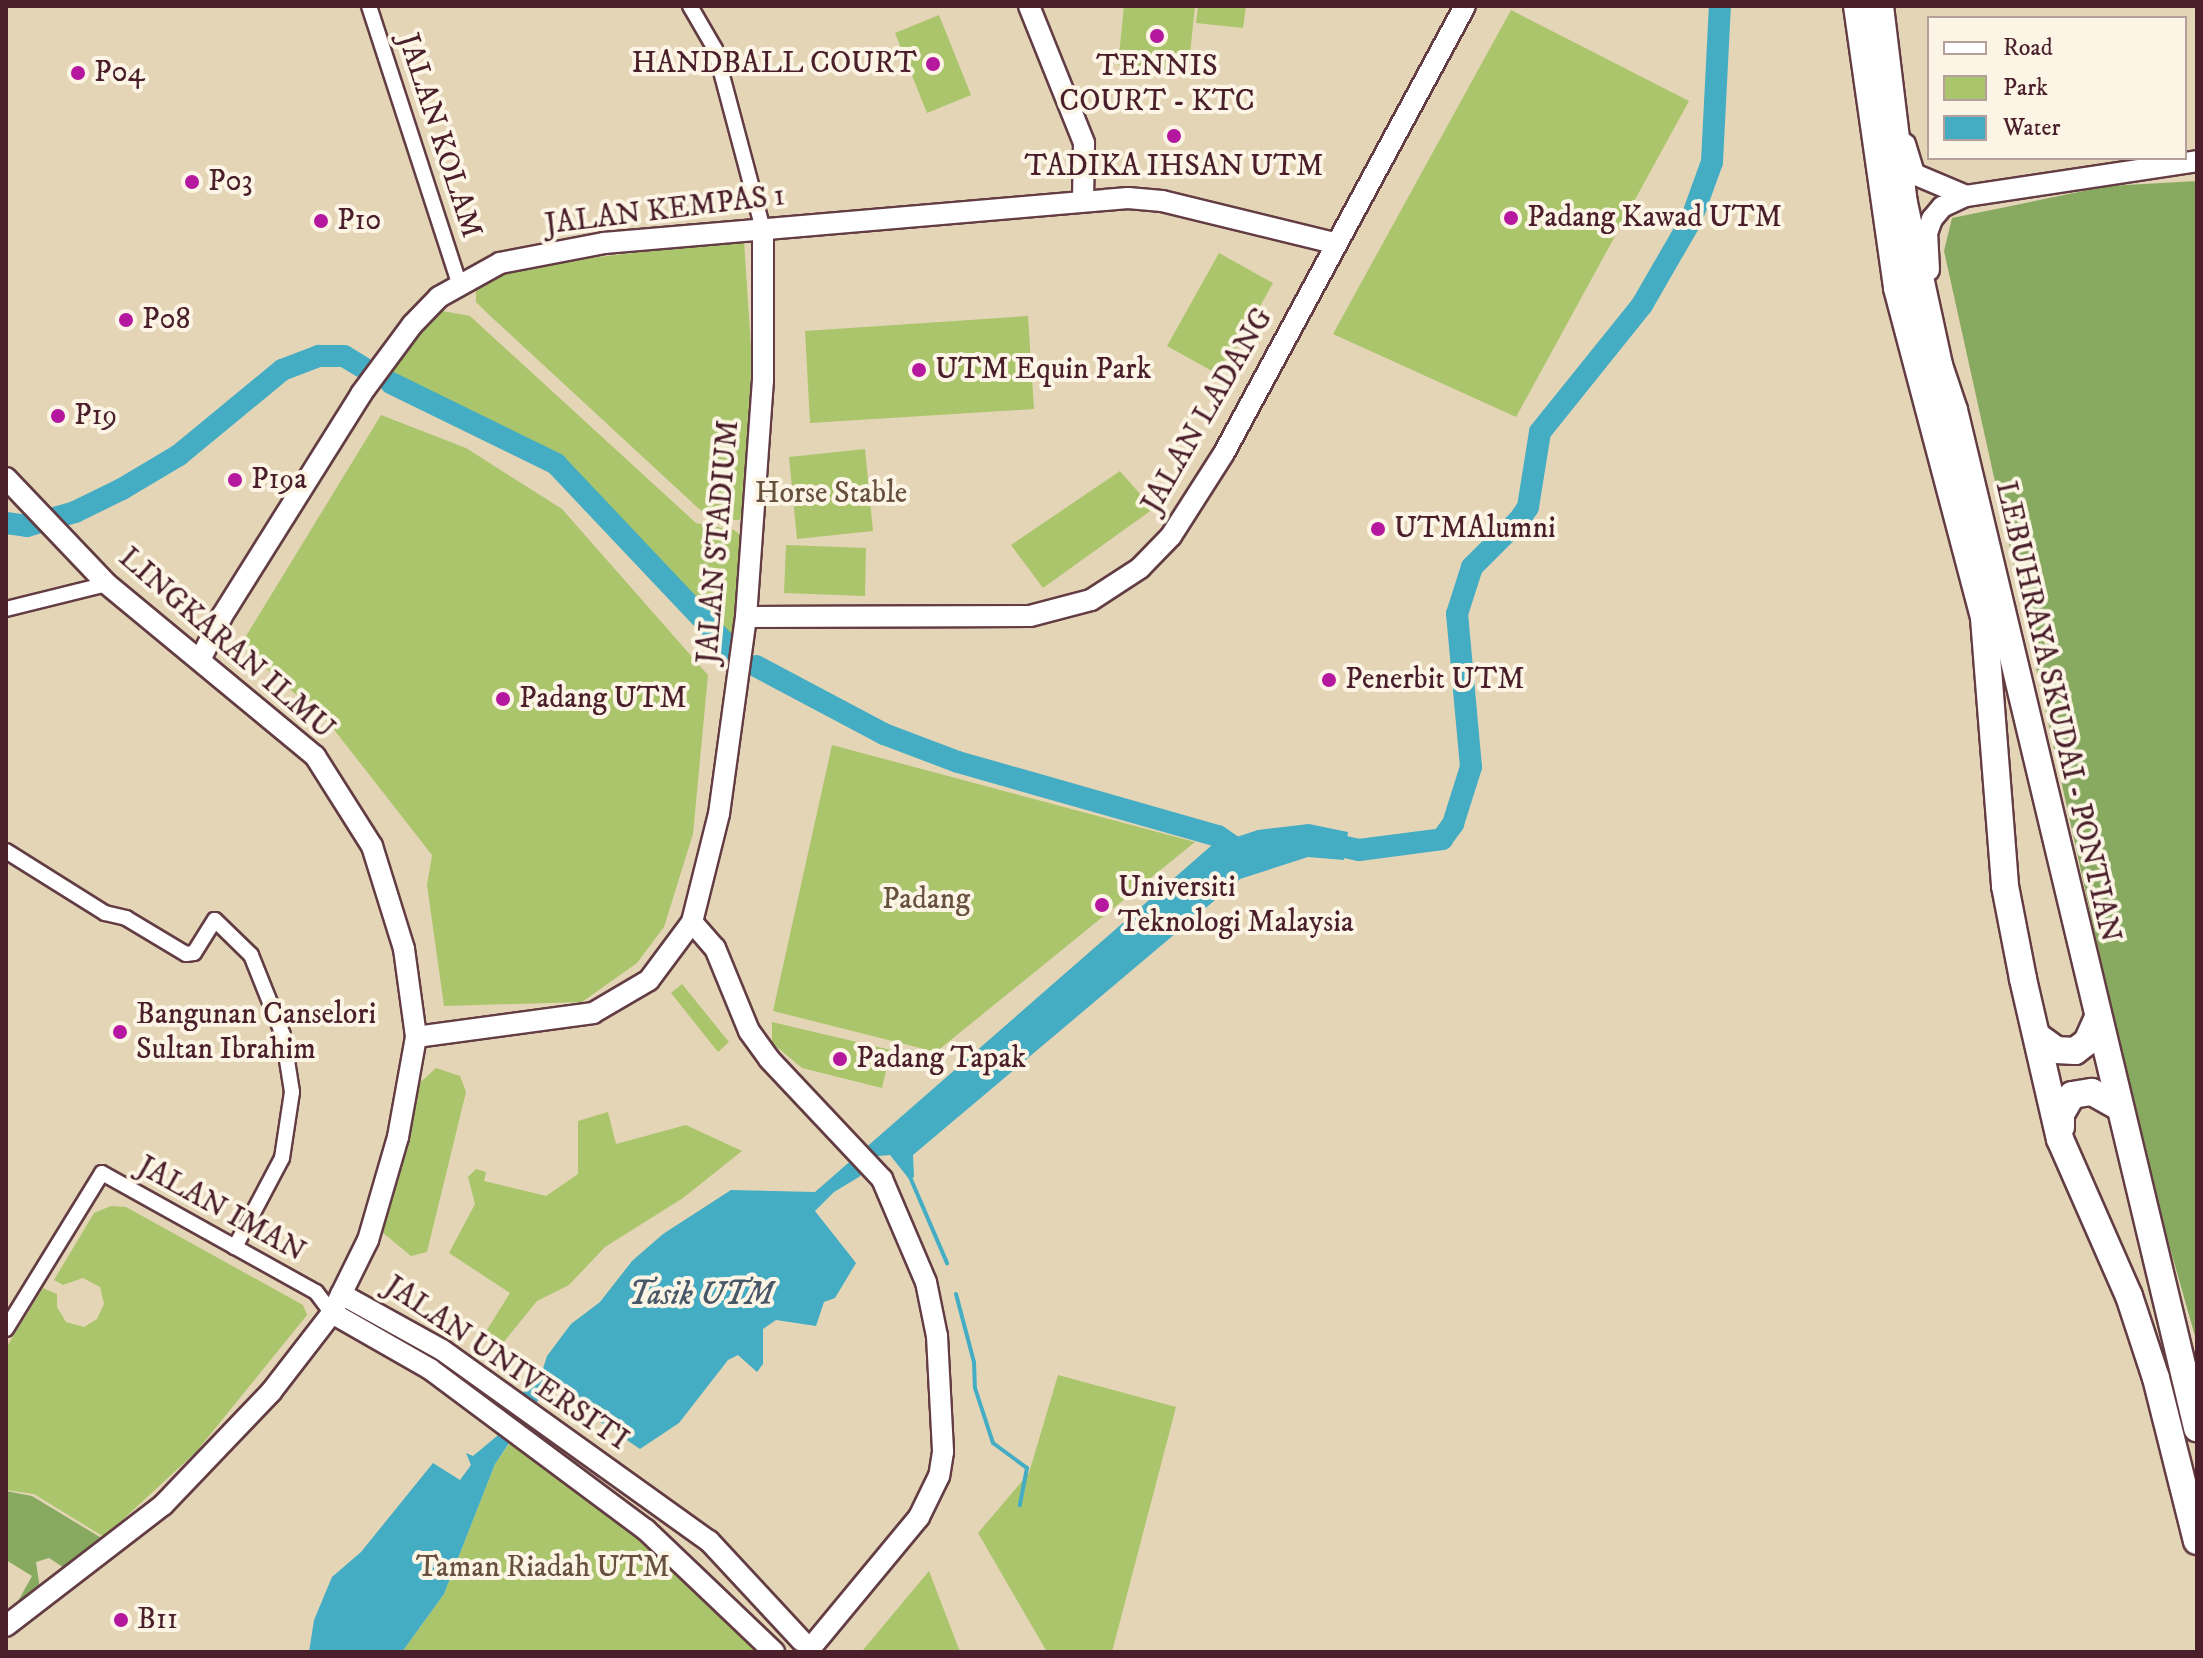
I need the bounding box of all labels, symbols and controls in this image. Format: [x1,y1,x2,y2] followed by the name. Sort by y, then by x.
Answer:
[1927,16,2187,160] legend
[1148,27,1166,45] marker: TENNIS COURT - KTC
[389,29,489,243] street label: JALAN KOLAM
[2003,33,2053,63] text: Road
[631,46,917,82] place label: HANDBALL COURT
[1059,49,1255,120] place label: TENNIS COURT - KTC
[94,55,145,91] place label: P04
[924,55,942,73] marker: HANDBALL COURT
[69,64,87,82] marker: P04
[2003,73,2048,103] text: Park
[2003,113,2060,143] text: Water
[1165,127,1183,145] marker: TADIKA IHSAN UTM
[1025,149,1323,185] place label: TADIKA IHSAN UTM
[208,164,253,200] place label: P03
[183,173,201,191] marker: P03
[543,178,787,244] street label: JALAN KEMPAS 1
[1527,200,1782,236] place label: Padang Kawad UTM
[337,203,381,239] place label: P10
[1502,209,1520,227] marker: Padang Kawad UTM
[312,212,330,230] marker: P10
[142,302,191,338] place label: P08
[1135,302,1281,520] street label: JALAN LADANG
[117,311,135,329] marker: P08
[935,352,1151,388] place label: UTM Equin Park
[910,361,928,379] marker: UTM Equin Park
[74,398,117,434] place label: P19
[49,407,67,425] marker: P19
[690,419,748,665] street label: JALAN STADIUM
[251,462,307,498] place label: P19a
[226,471,244,489] marker: P19a
[755,476,907,512] park label: Horse Stable
[1986,478,2128,946] street label: LEBUHRAYA SKUDAI - PONTIAN
[1394,511,1556,547] place label: UTMAlumni
[1369,520,1387,538] marker: UTMAlumni
[111,540,341,748] street label: LINGKARAN ILMU
[1345,662,1525,698] place label: Penerbit UTM
[1320,671,1338,689] marker: Penerbit UTM
[519,681,687,717] place label: Padang UTM
[494,690,512,708] marker: Padang UTM
[1118,870,1354,940] place label: Universiti Teknologi Malaysia
[882,882,970,918] park label: Padang
[1093,896,1111,914] marker: Universiti Teknologi Malaysia
[136,997,376,1068] place label: Bangunan Canselori Sultan Ibrahim
[111,1023,129,1041] marker: Bangunan Canselori Sultan Ibrahim
[856,1041,1026,1077] place label: Padang Tapak
[831,1050,849,1068] marker: Padang Tapak
[131,1149,311,1271] street label: JALAN IMAN
[377,1269,635,1459] street label: JALAN UNIVERSITI
[629,1276,773,1314] water label: Tasik UTM
[416,1550,670,1586] park label: Taman Riadah UTM
[137,1602,178,1638] place label: B11
[112,1611,130,1629] marker: B11

